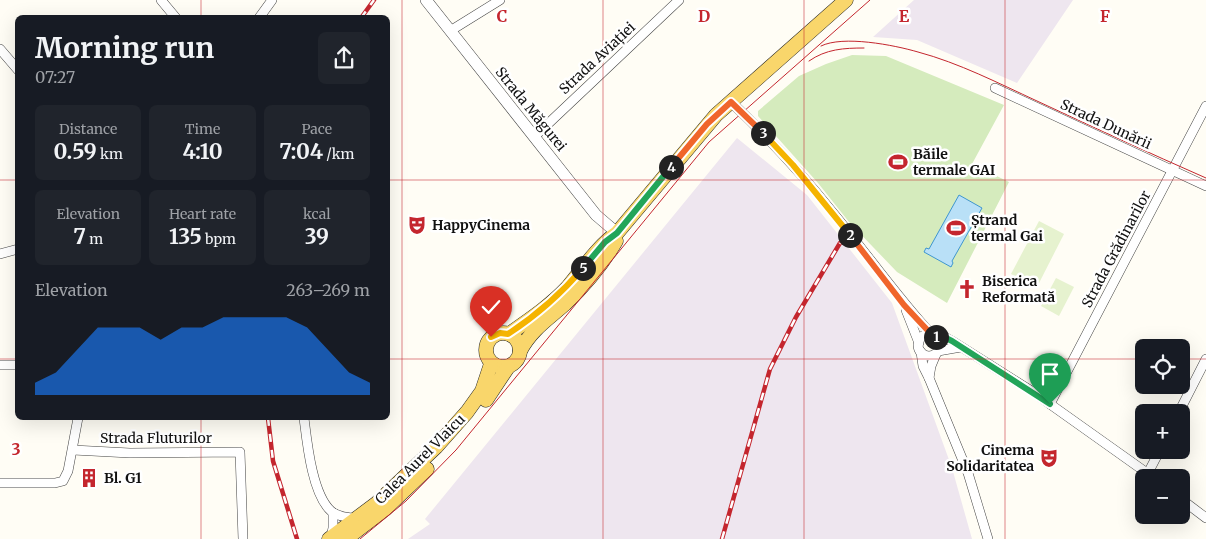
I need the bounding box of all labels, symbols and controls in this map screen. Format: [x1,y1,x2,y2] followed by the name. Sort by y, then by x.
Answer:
[497,6,507,26] text: C
[698,6,710,26] text: D
[899,6,910,26] text: E
[1100,6,1110,26] text: F
[555,18,639,98] street label: Strada Aviației
[35,30,214,66] text: Morning run
[318,32,370,84] button: share
[492,63,571,155] street label: Strada Măgurei
[35,67,75,87] text: 07:27
[1058,95,1155,153] street label: Strada Dunării
[59,120,117,138] text: Distance
[185,120,220,138] text: Time
[302,120,332,138] text: Pace
[750,120,776,146] pin: 3
[759,124,768,142] text: 3
[53,138,97,165] text: 0.59
[182,138,223,165] text: 4:10
[279,138,323,165] text: 7:04
[97,145,123,163] text: km
[323,145,355,163] text: /km
[913,145,996,179] place label: Băile termale GAI
[887,151,909,173] sports icon: Băile termale GAI
[658,154,684,180] pin: 4
[667,158,676,176] text: 4
[1078,187,1154,311] street label: Strada Grădinarilor
[56,205,120,223] text: Elevation
[169,205,236,223] text: Heart rate
[303,205,331,223] text: kcal
[971,211,1043,245] place label: Ștrand termal Gai
[406,214,428,236] theatre icon: HappyCinema
[432,216,530,234] place label: HappyCinema
[945,217,967,239] sports icon: Ștrand termal Gai
[838,222,862,248] pin: 2
[73,223,86,250] text: 7
[169,223,202,250] text: 135
[305,223,329,250] text: 39
[846,226,855,244] text: 2
[86,230,103,248] text: m
[202,230,236,248] text: bpm
[570,256,596,280] pin: 5
[579,259,588,277] text: 5
[982,272,1055,306] place label: Biserica Reformată
[956,278,978,300] church icon: Biserica Reformată
[35,280,108,300] text: Elevation
[286,280,370,300] text: 263–269 m
[470,286,512,337] pin
[477,293,505,321] icon: check
[924,324,948,350] pin: 1
[933,328,940,346] text: 1
[1135,339,1190,524] map controls
[1135,339,1190,394] button: locate
[1029,353,1071,404] pin
[1036,360,1064,388] icon: arrive
[1135,404,1190,459] button: +
[371,410,469,508] street label: Calea Aurel Vlaicu
[100,429,212,447] street label: Strada Fluturilor
[11,439,21,459] text: 3
[946,441,1034,475] place label: Cinema Solidaritatea
[1038,447,1060,469] theatre icon: Cinema Solidaritatea
[78,467,100,489] building icon: Bl. G1
[104,469,142,487] place label: Bl. G1
[1135,469,1190,524] button: −

